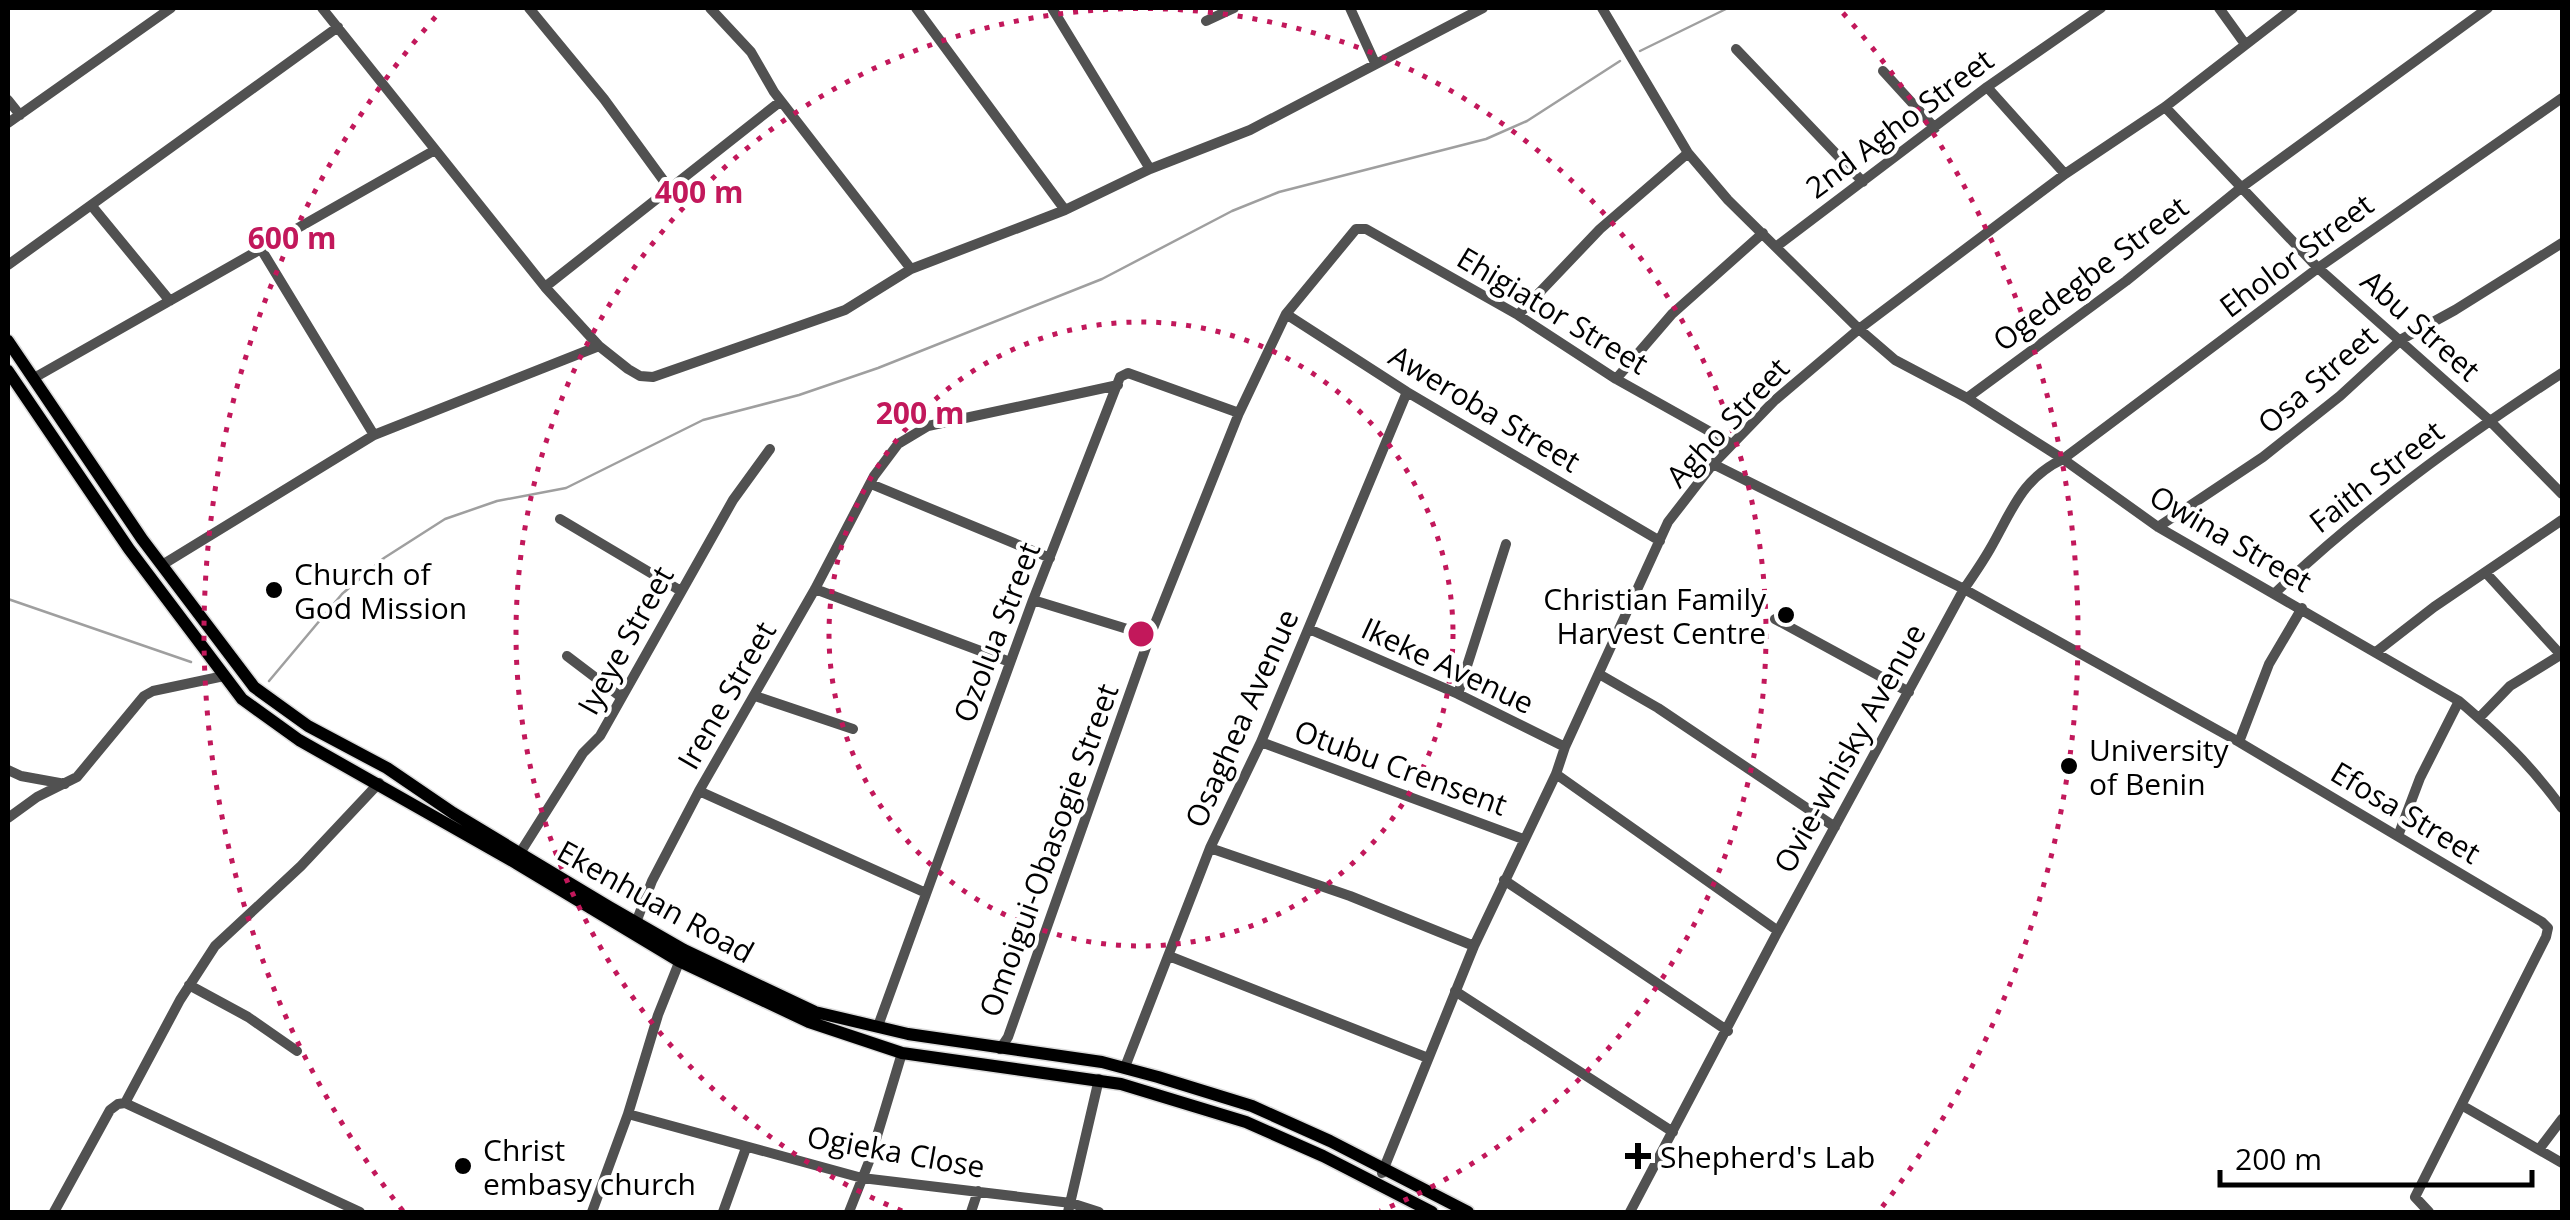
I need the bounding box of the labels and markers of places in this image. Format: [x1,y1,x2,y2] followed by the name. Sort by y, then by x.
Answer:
[294,553,467,628] place label: Church of God Mission
[1543,578,1767,653] place label: Christian Family Harvest Centre
[263,579,285,601] marker: Church of God Mission
[1775,604,1797,626] marker: Christian Family Harvest Centre
[1123,616,1159,652] centre of rings
[2089,729,2229,804] place label: University of Benin
[2058,755,2080,777] marker: University of Benin
[483,1129,696,1204] place label: Christ embasy church
[1660,1136,1875,1177] place label: Shepherd's Lab
[1625,1143,1651,1169] marker: Shepherd's Lab
[452,1155,474,1177] marker: Christ embasy church

